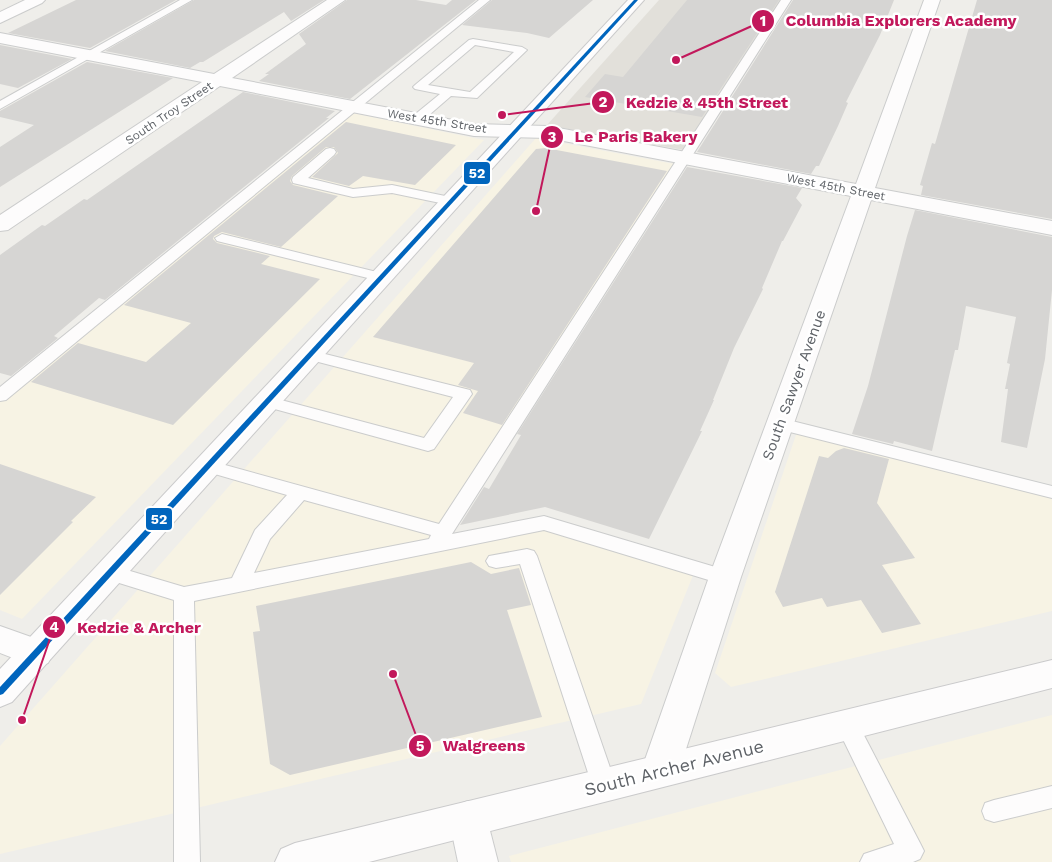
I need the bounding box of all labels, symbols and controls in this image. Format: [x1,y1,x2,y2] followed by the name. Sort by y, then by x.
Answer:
[751,5,1027,36] callout: Columbia Explorers Academy
[786,11,1017,30] text: Columbia Explorers Academy
[760,12,766,30] text: 1
[122,78,216,148] street label: South Troy Street
[590,86,798,117] callout: Kedzie & 45th Street
[599,93,608,111] text: 2
[626,93,788,112] text: Kedzie & 45th Street
[386,106,488,136] street label: West 45th Street
[539,121,707,152] callout: Le Paris Bakery
[575,127,698,146] text: Le Paris Bakery
[548,128,557,146] text: 3
[463,161,491,185] line badge: 52
[469,165,485,181] text: 52
[785,171,887,203] street label: West 45th Street
[758,307,830,463] street label: South Sawyer Avenue
[145,507,173,531] line badge: 52
[151,511,167,527] text: 52
[42,612,211,643] callout: Kedzie & Archer
[49,618,59,636] text: 4
[77,618,201,637] text: Kedzie & Archer
[407,730,535,761] callout: Walgreens
[582,735,766,800] street label: South Archer Avenue
[443,736,526,755] text: Walgreens
[416,737,425,755] text: 5

